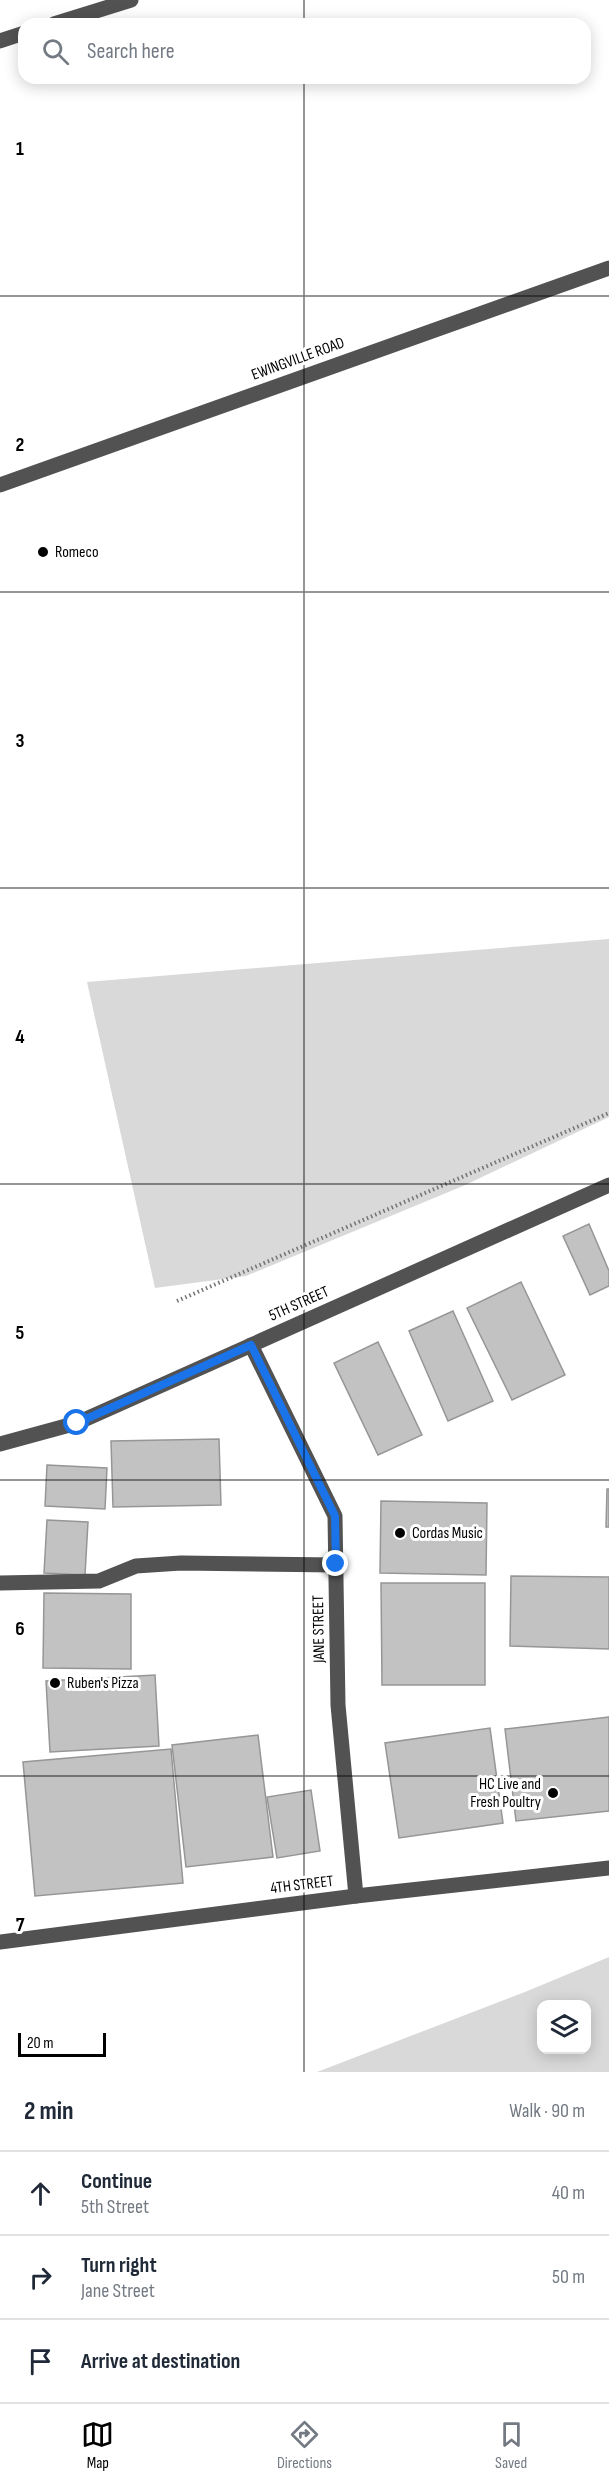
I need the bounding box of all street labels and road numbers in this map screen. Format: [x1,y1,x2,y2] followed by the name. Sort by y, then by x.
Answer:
[249,333,347,385] street label: EWINGVILLE ROAD
[266,1282,333,1326] street label: 5TH STREET
[309,1594,329,1664] street label: JANE STREET
[269,1872,335,1898] street label: 4TH STREET

